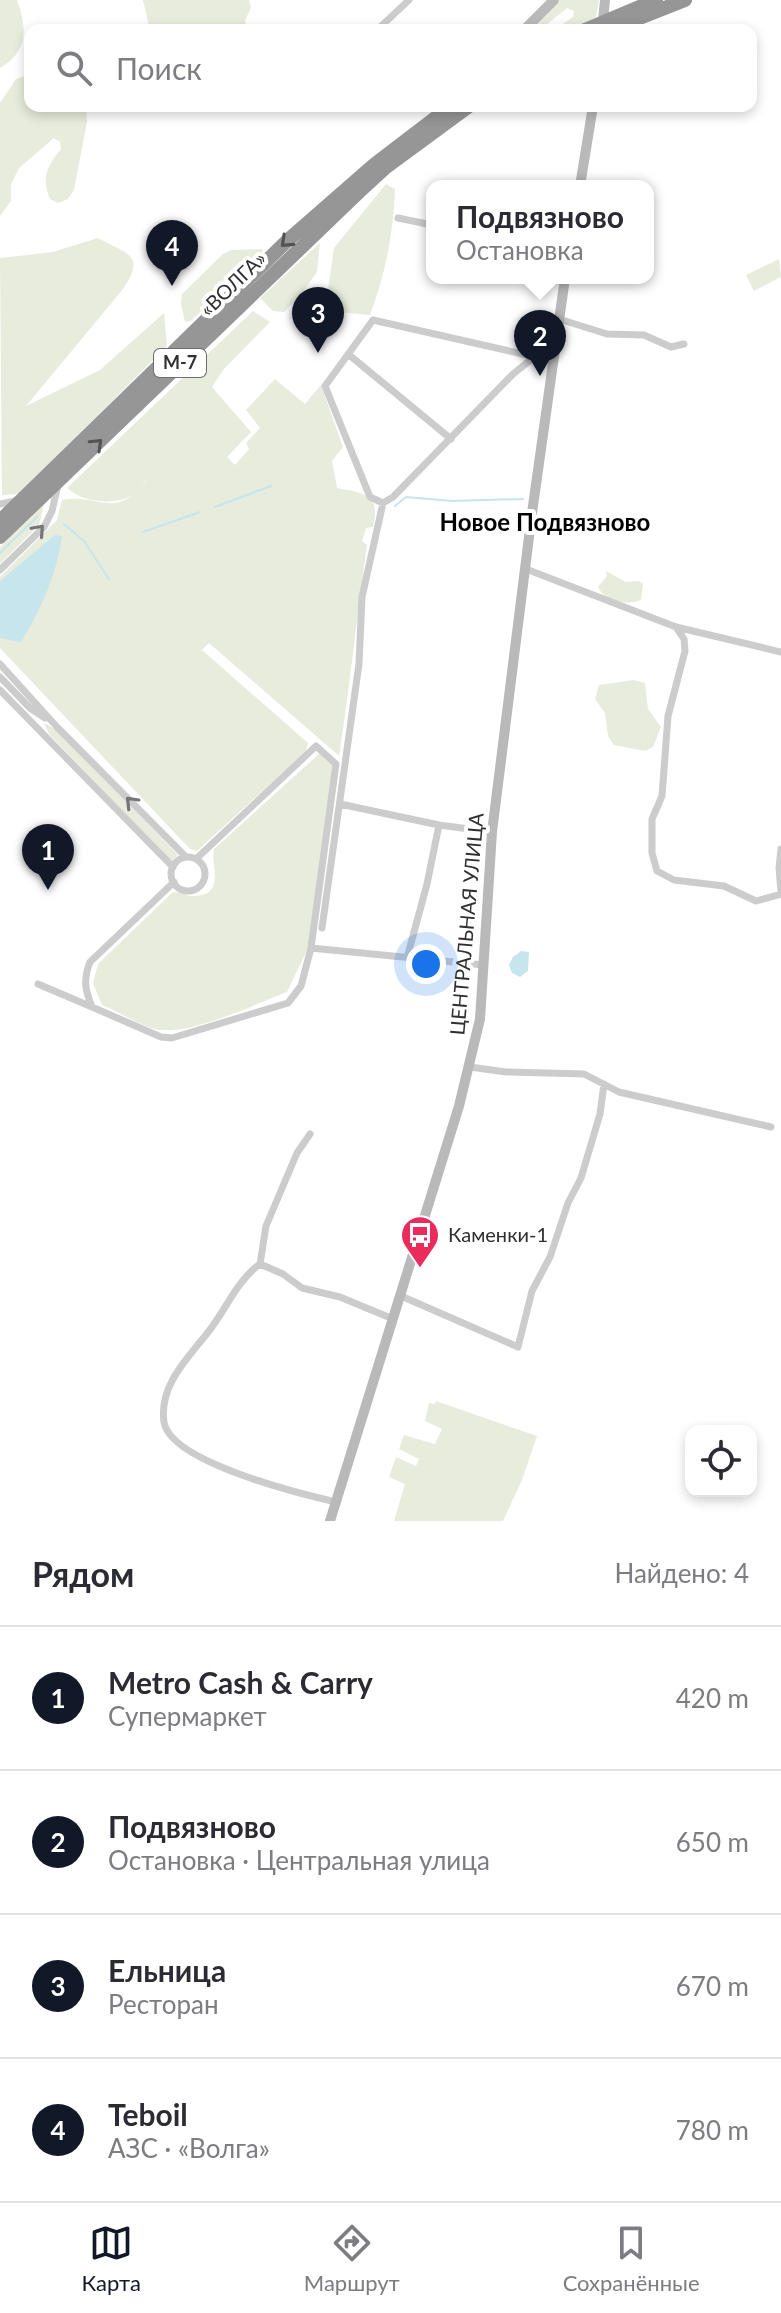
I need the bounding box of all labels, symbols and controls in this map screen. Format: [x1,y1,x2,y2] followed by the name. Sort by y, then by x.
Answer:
[24,24,757,112] search box
[52,46,96,90] icon: search
[116,50,202,86] text: Поиск
[426,180,654,284] popup
[456,198,624,234] text: Подвязново
[146,220,198,286] pin: 4
[281,233,295,248] one-way arrow
[456,234,584,266] text: Остановка
[194,246,270,321] street label: «ВОЛГА»
[292,287,344,353] pin: 3
[514,310,566,376] pin: 2
[154,349,206,377] road number: М-7
[88,439,102,453] one-way arrow
[440,507,650,536] district label: Новое Подвязново
[29,525,44,540] one-way arrow
[126,797,140,811] one-way arrow
[444,811,488,1036] street label: ЦЕНТРАЛЬНАЯ УЛИЦА
[22,824,74,890] pin: 1
[406,944,446,984] your location
[399,1214,441,1269] bus stop icon: Каменки-1
[448,1222,548,1246] place label: Каменки-1
[685,1425,757,1497] map controls
[685,1425,757,1497] button: locate
[32,1553,134,1594] text: Рядом
[614,1557,749,1589] text: Найдено: 4
[108,1664,373,1700] text: Metro Cash & Carry
[50,1682,66,1714] text: 1
[676,1682,749,1714] text: 420 m
[108,1700,267,1732] text: Супермаркет
[108,1808,276,1844] text: Подвязново
[50,1826,66,1858] text: 2
[676,1826,749,1858] text: 650 m
[108,1844,490,1876] text: Остановка · Центральная улица
[108,1952,226,1988] text: Ельница
[50,1970,66,2002] text: 3
[676,1970,749,2002] text: 670 m
[108,1988,219,2020] text: Ресторан
[108,2096,188,2132] text: Teboil
[50,2114,66,2146] text: 4
[676,2114,749,2146] text: 780 m
[108,2132,270,2164] text: АЗС · «Волга»
[81,2221,141,2296] tab: Карта
[304,2221,400,2296] tab: Маршрут
[563,2221,700,2296] tab: Сохранённые

